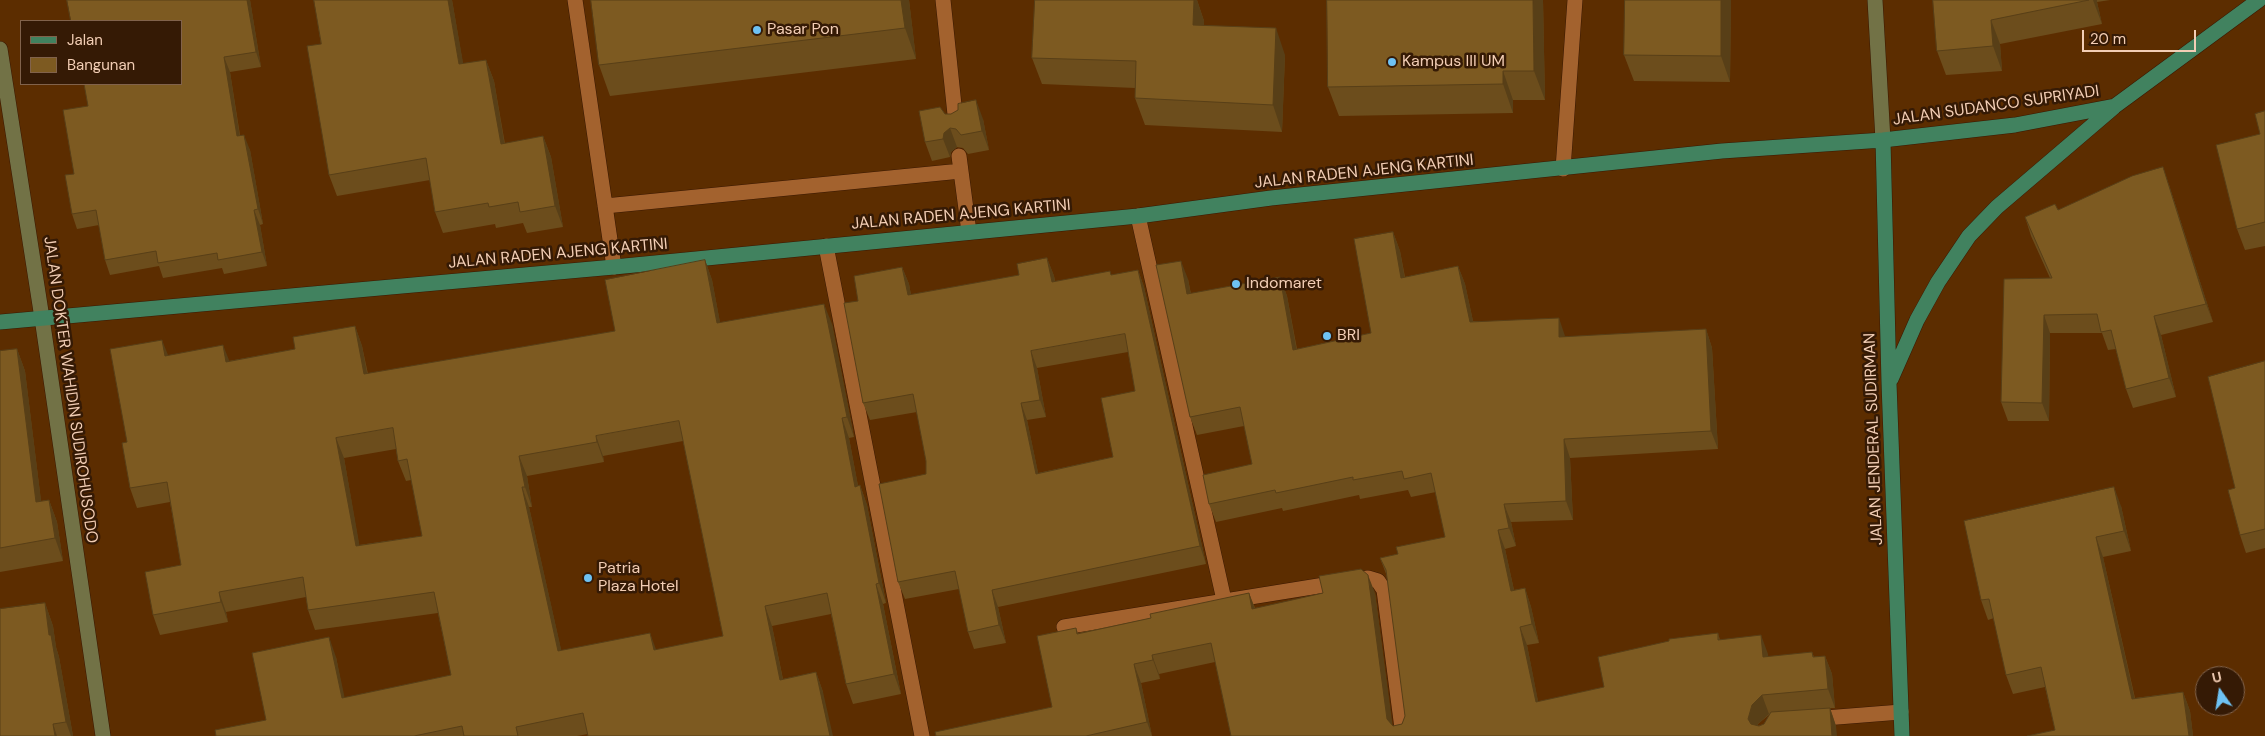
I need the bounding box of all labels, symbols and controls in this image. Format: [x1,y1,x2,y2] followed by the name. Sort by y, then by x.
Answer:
[20,20,182,85] legend
[767,20,839,40] place label: Pasar Pon
[2085,20,2199,52] scale bar
[751,24,763,36] marker: Pasar Pon
[2090,29,2126,49] text: 20 m
[67,30,103,50] text: Jalan
[1402,52,1505,72] place label: Kampus III UM
[67,55,135,75] text: Bangunan
[1386,56,1398,68] marker: Kampus III UM
[1892,82,2100,130] street label: JALAN SUDANCO SUPRIYADI
[1254,151,1474,193] street label: JALAN RADEN AJENG KARTINI
[851,196,1071,234] street label: JALAN RADEN AJENG KARTINI
[39,235,101,545] street label: JALAN DOKTER WAHIDIN SUDIROHUSODO
[448,235,668,273] street label: JALAN RADEN AJENG KARTINI
[1246,274,1322,294] place label: Indomaret
[1230,278,1242,290] marker: Indomaret
[1337,326,1360,346] place label: BRI
[1321,330,1333,342] marker: BRI
[1861,332,1887,546] street label: JALAN JENDERAL SUDIRMAN
[598,559,679,597] place label: Patria Plaza Hotel
[582,572,594,584] marker: Patria Plaza Hotel
[2195,666,2245,716] north arrow
[2210,668,2224,687] text: U

